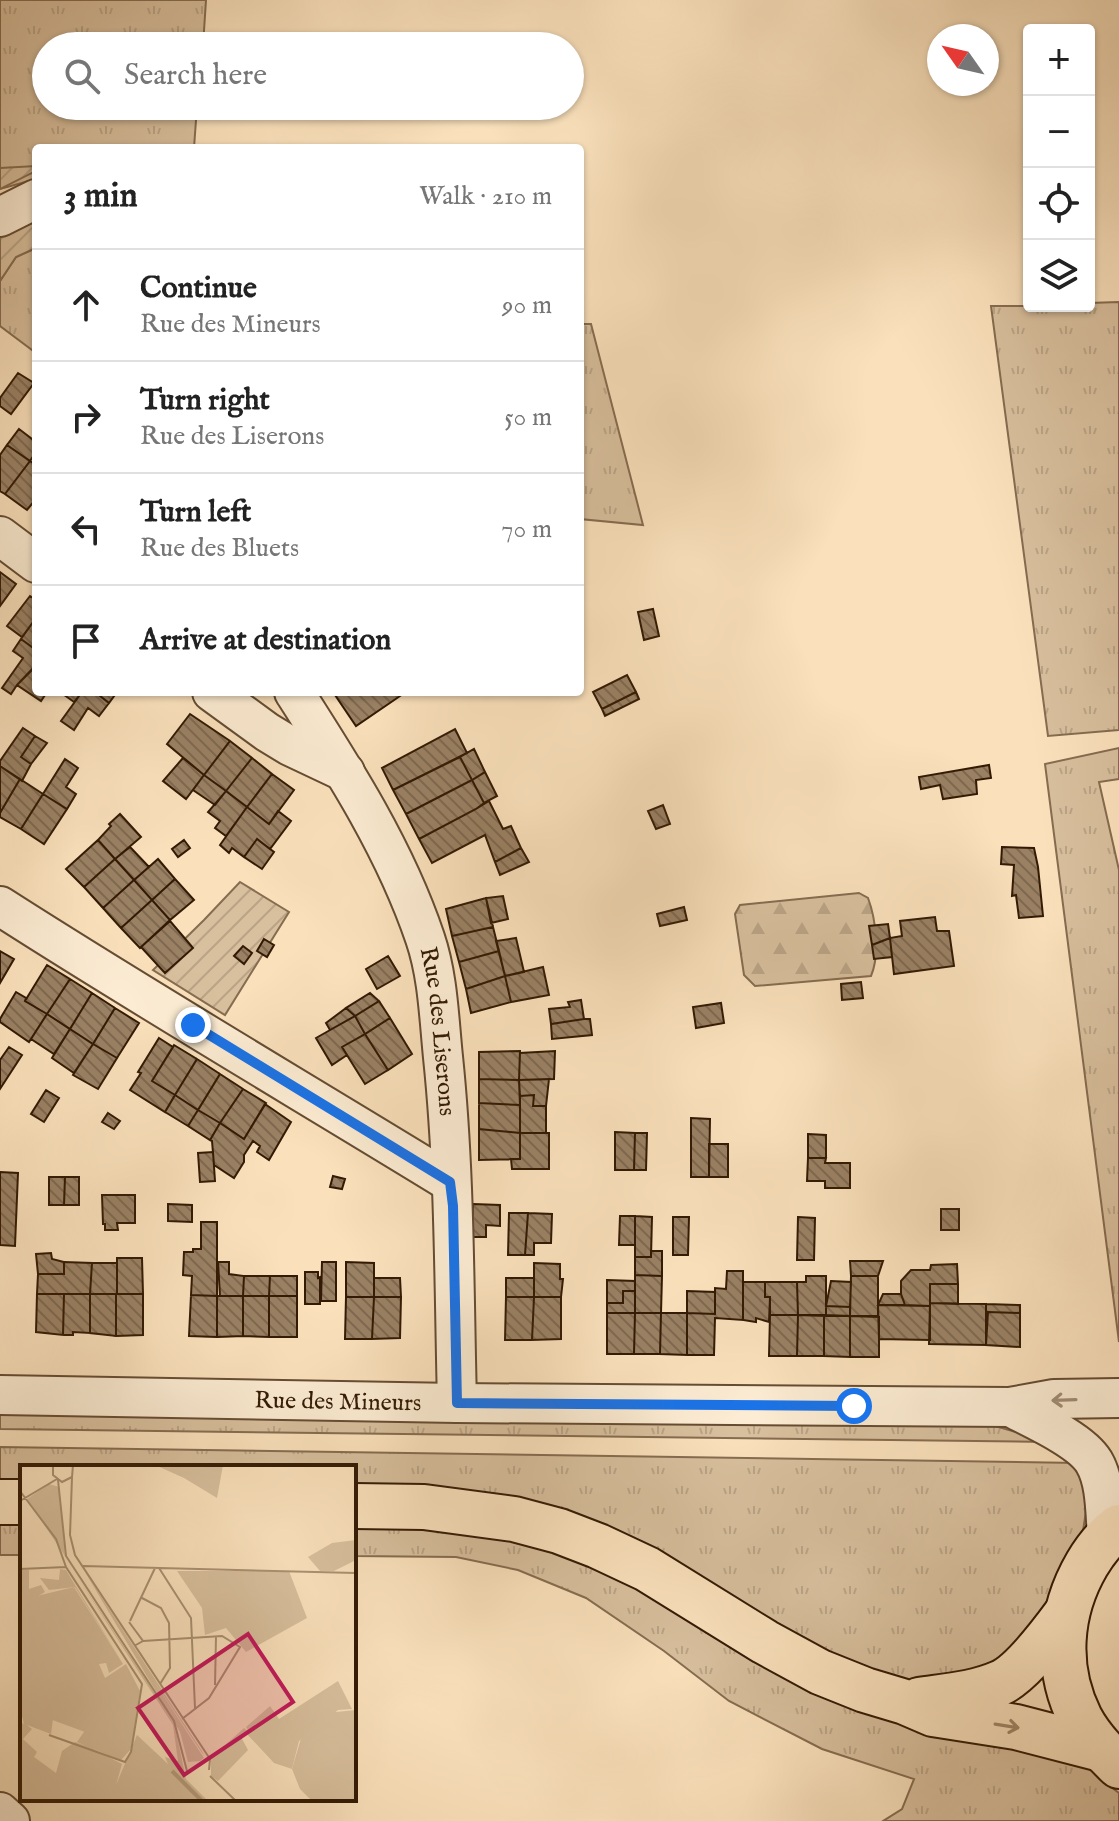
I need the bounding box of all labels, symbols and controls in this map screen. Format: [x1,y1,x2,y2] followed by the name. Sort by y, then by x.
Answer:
[927,24,999,96] north arrow
[1023,24,1095,312] map controls
[1023,24,1095,96] button: +
[32,32,584,120] search box
[60,54,104,98] icon: search
[124,57,267,95] text: Search here
[1023,96,1095,168] button: −
[1023,168,1095,240] button: locate
[64,175,138,218] text: 3 min
[419,180,552,213] text: Walk · 210 m
[1023,240,1095,312] button: layers
[140,270,257,308] text: Continue
[64,283,108,327] icon: ahead
[502,289,552,322] text: 90 m
[140,308,321,341] text: Rue des Mineurs
[140,382,270,420] text: Turn right
[64,395,108,439] icon: right
[504,401,552,434] text: 50 m
[140,420,324,453] text: Rue des Liserons
[140,494,251,532] text: Turn left
[64,507,108,551] icon: left
[501,513,552,546] text: 70 m
[140,532,299,565] text: Rue des Bluets
[64,619,108,663] icon: arrive
[140,622,391,660] text: Arrive at destination
[412,944,462,1117] street label: Rue des Liserons
[175,1007,211,1043] route end
[254,1385,422,1419] street label: Rue des Mineurs
[836,1388,872,1424] route start
[1051,1392,1078,1407] one-way arrow
[20,1465,356,1801] inset map
[994,1719,1019,1734] one-way arrow

